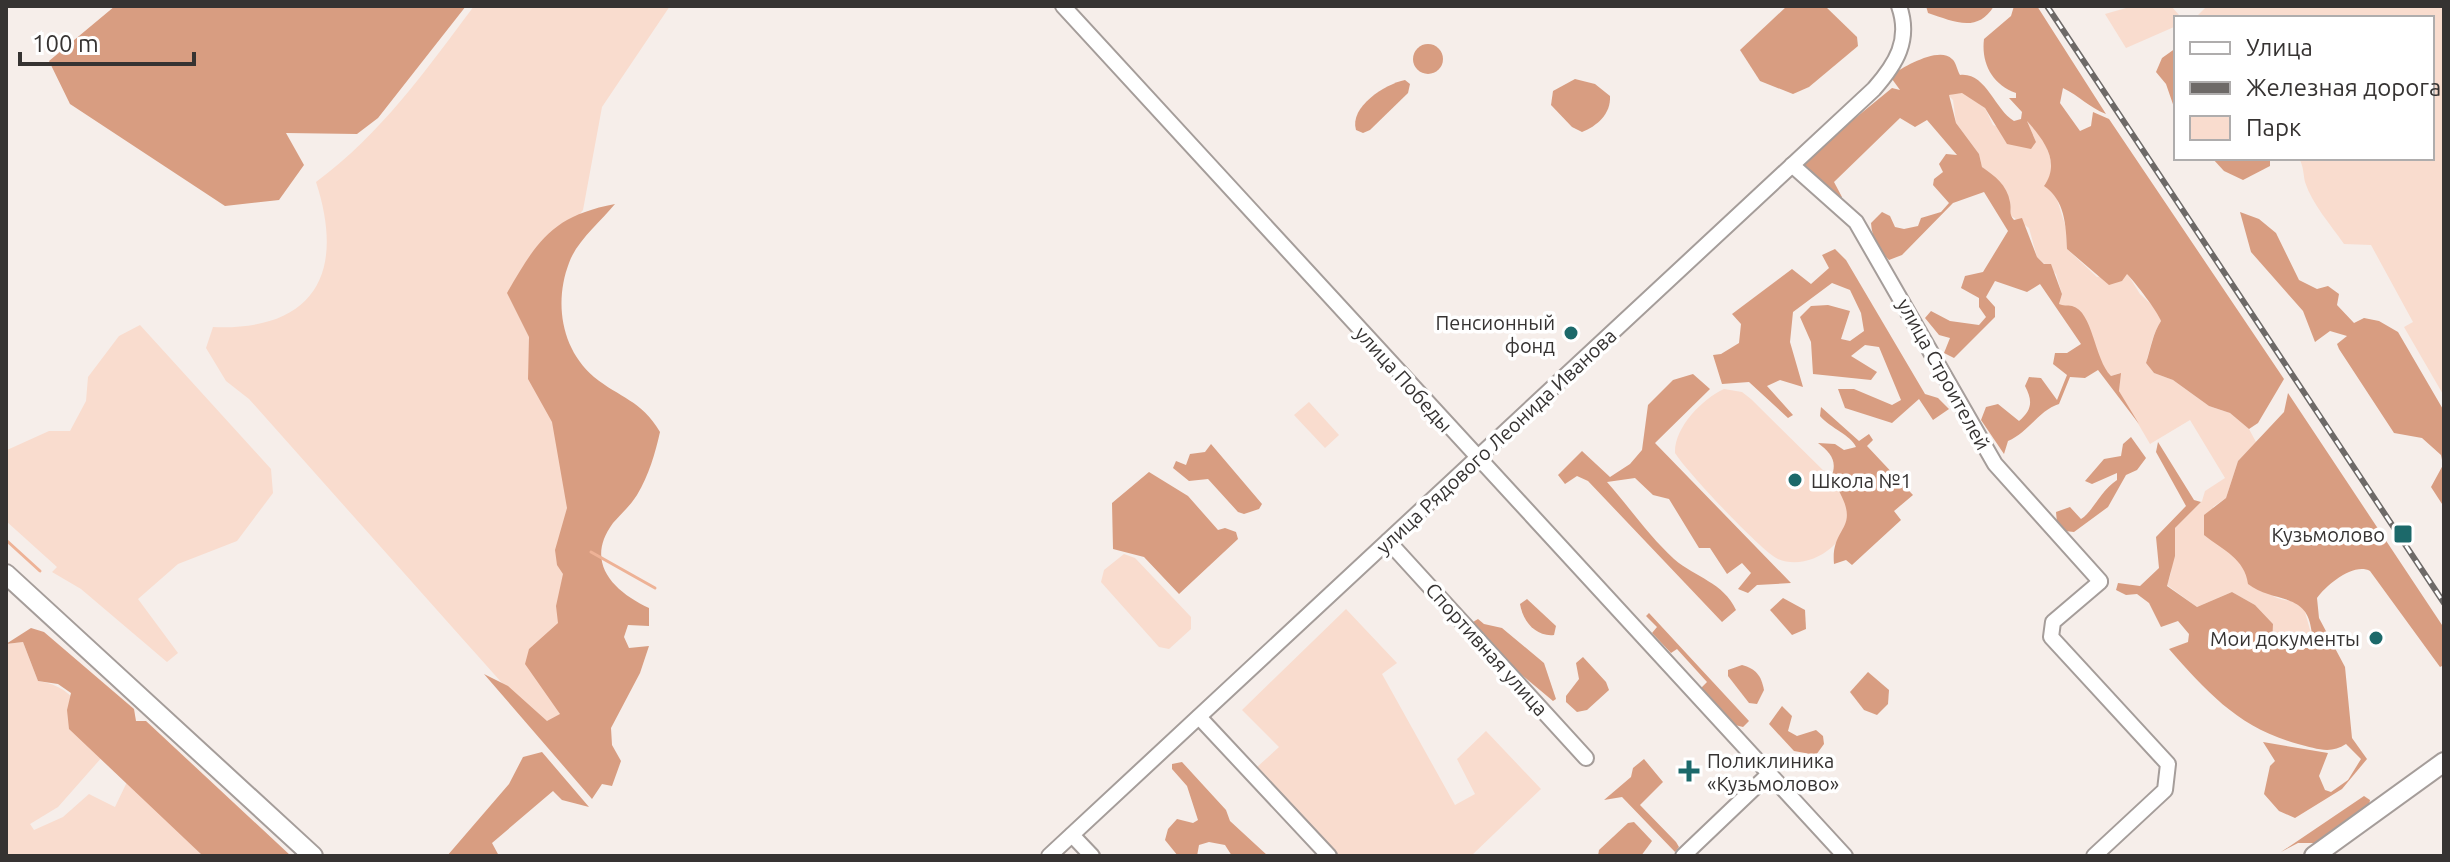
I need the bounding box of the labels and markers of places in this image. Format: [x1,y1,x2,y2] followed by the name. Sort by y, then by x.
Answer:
[1436,311,1555,357] place label: Пенсионный фонд
[1562,324,1580,342] marker: Пенсионный фонд
[1811,469,1912,492] place label: Школа №1
[1786,471,1804,489] marker: Школа №1
[2272,523,2385,546] place label: Кузьмолово
[2392,523,2414,545] marker: Кузьмолово
[2210,627,2360,650] place label: Мои документы
[2367,629,2385,647] marker: Мои документы
[1707,749,1839,795] place label: Поликлиника «Кузьмолово»
[1678,760,1700,782] marker: Поликлиника «Кузьмолово»

